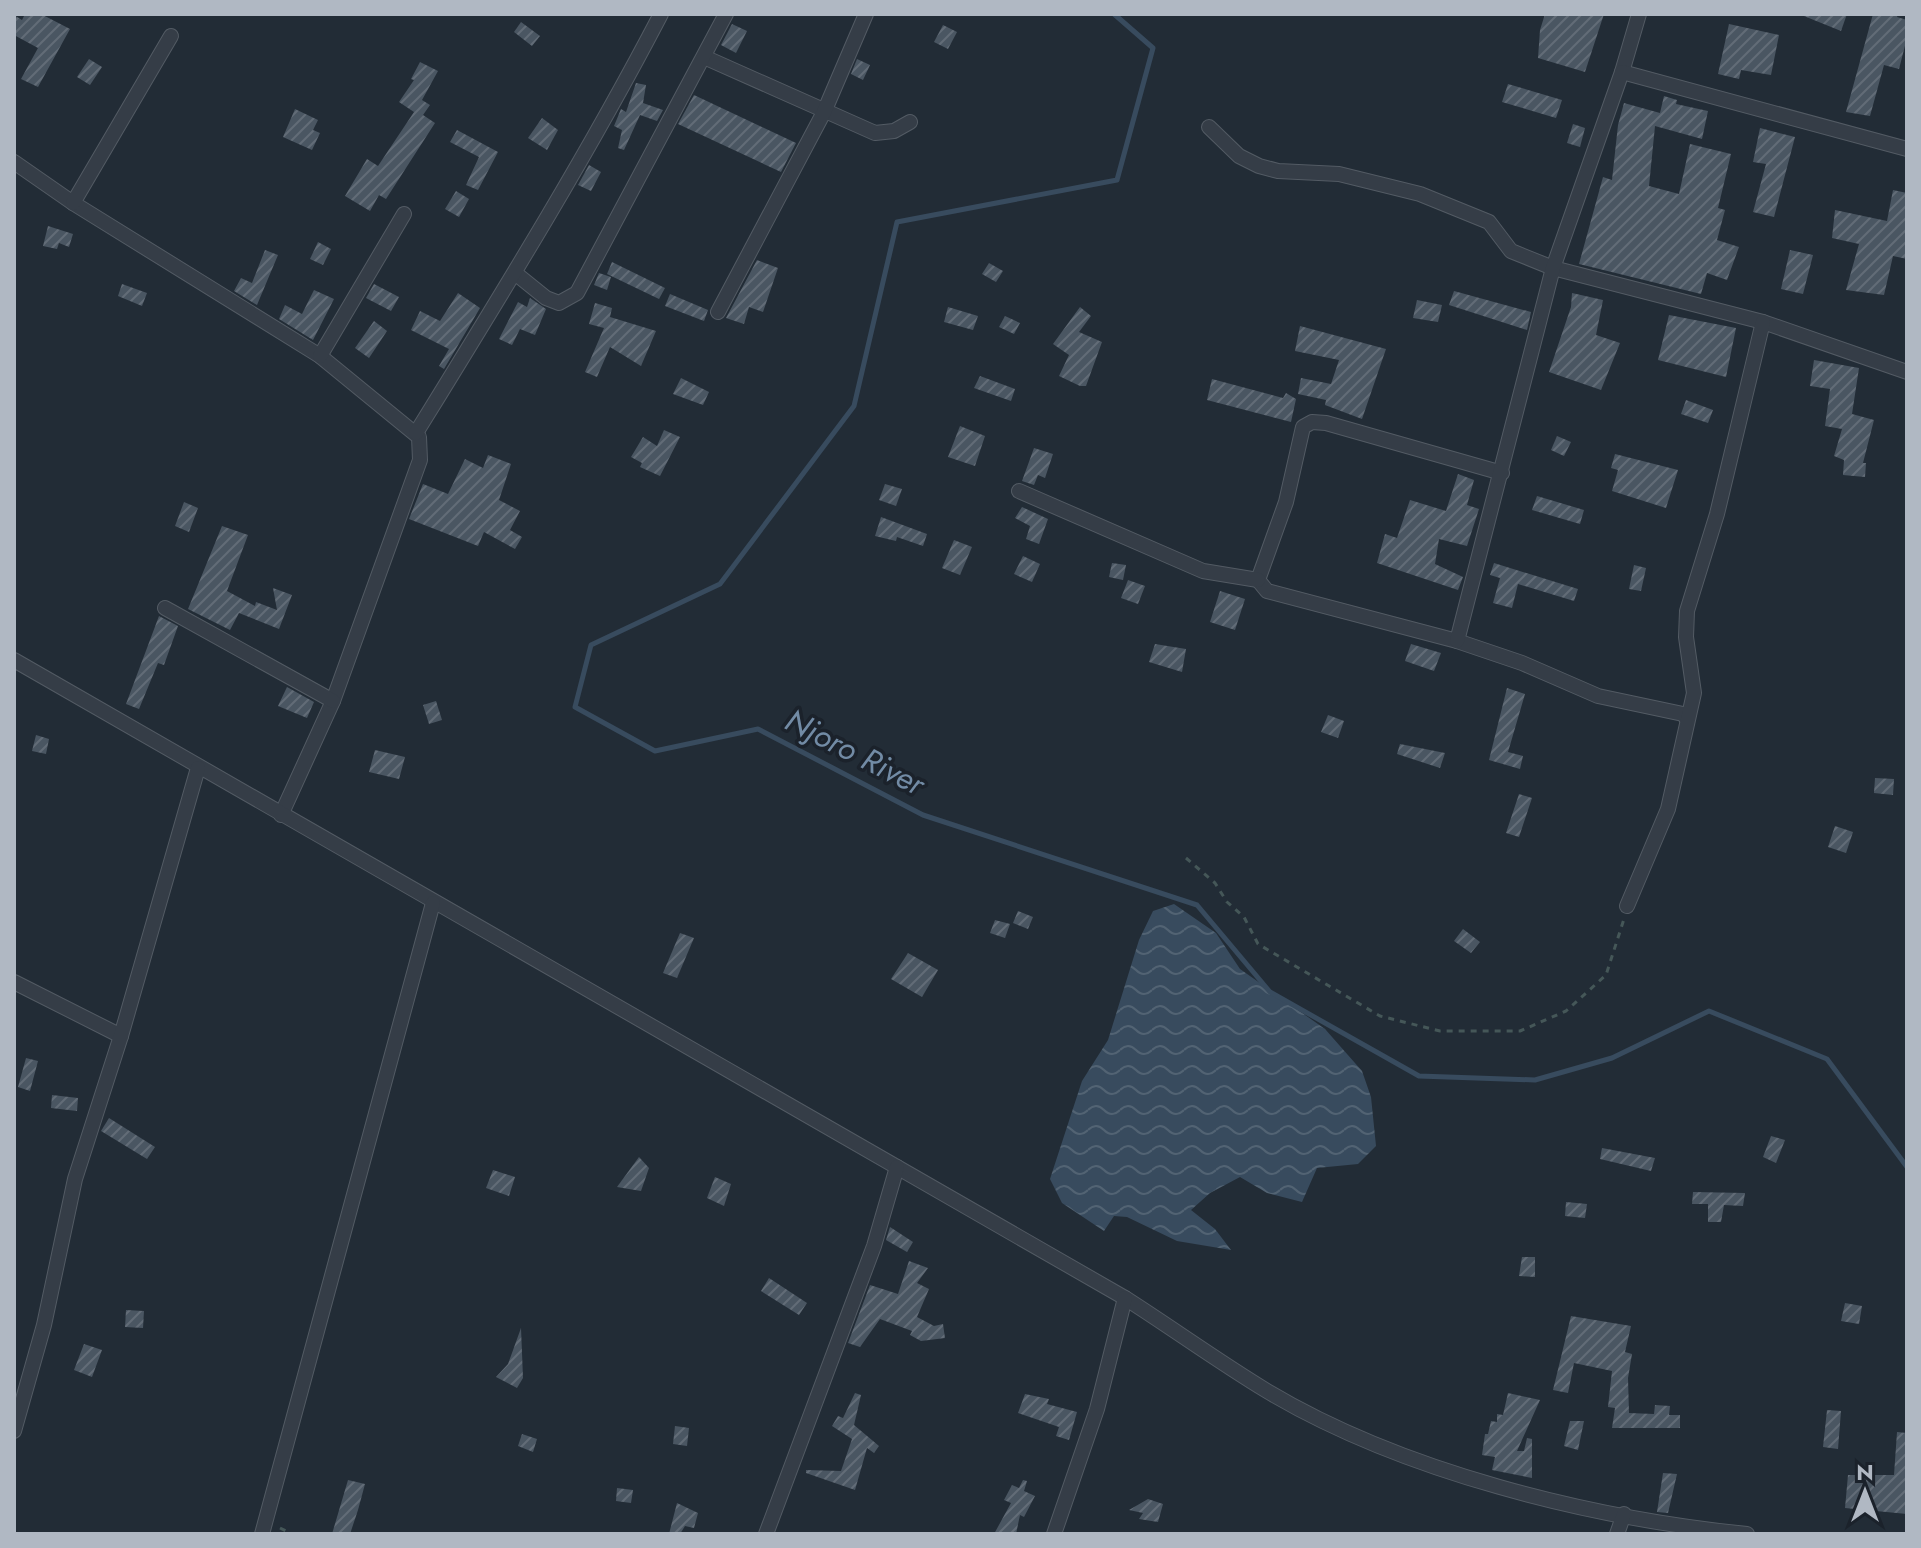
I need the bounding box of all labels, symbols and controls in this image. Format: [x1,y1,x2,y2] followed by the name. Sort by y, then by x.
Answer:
[777,697,935,808] water label: Njoro River
[1825,1452,1905,1532] north arrow
[1856,1456,1874,1488] text: N

